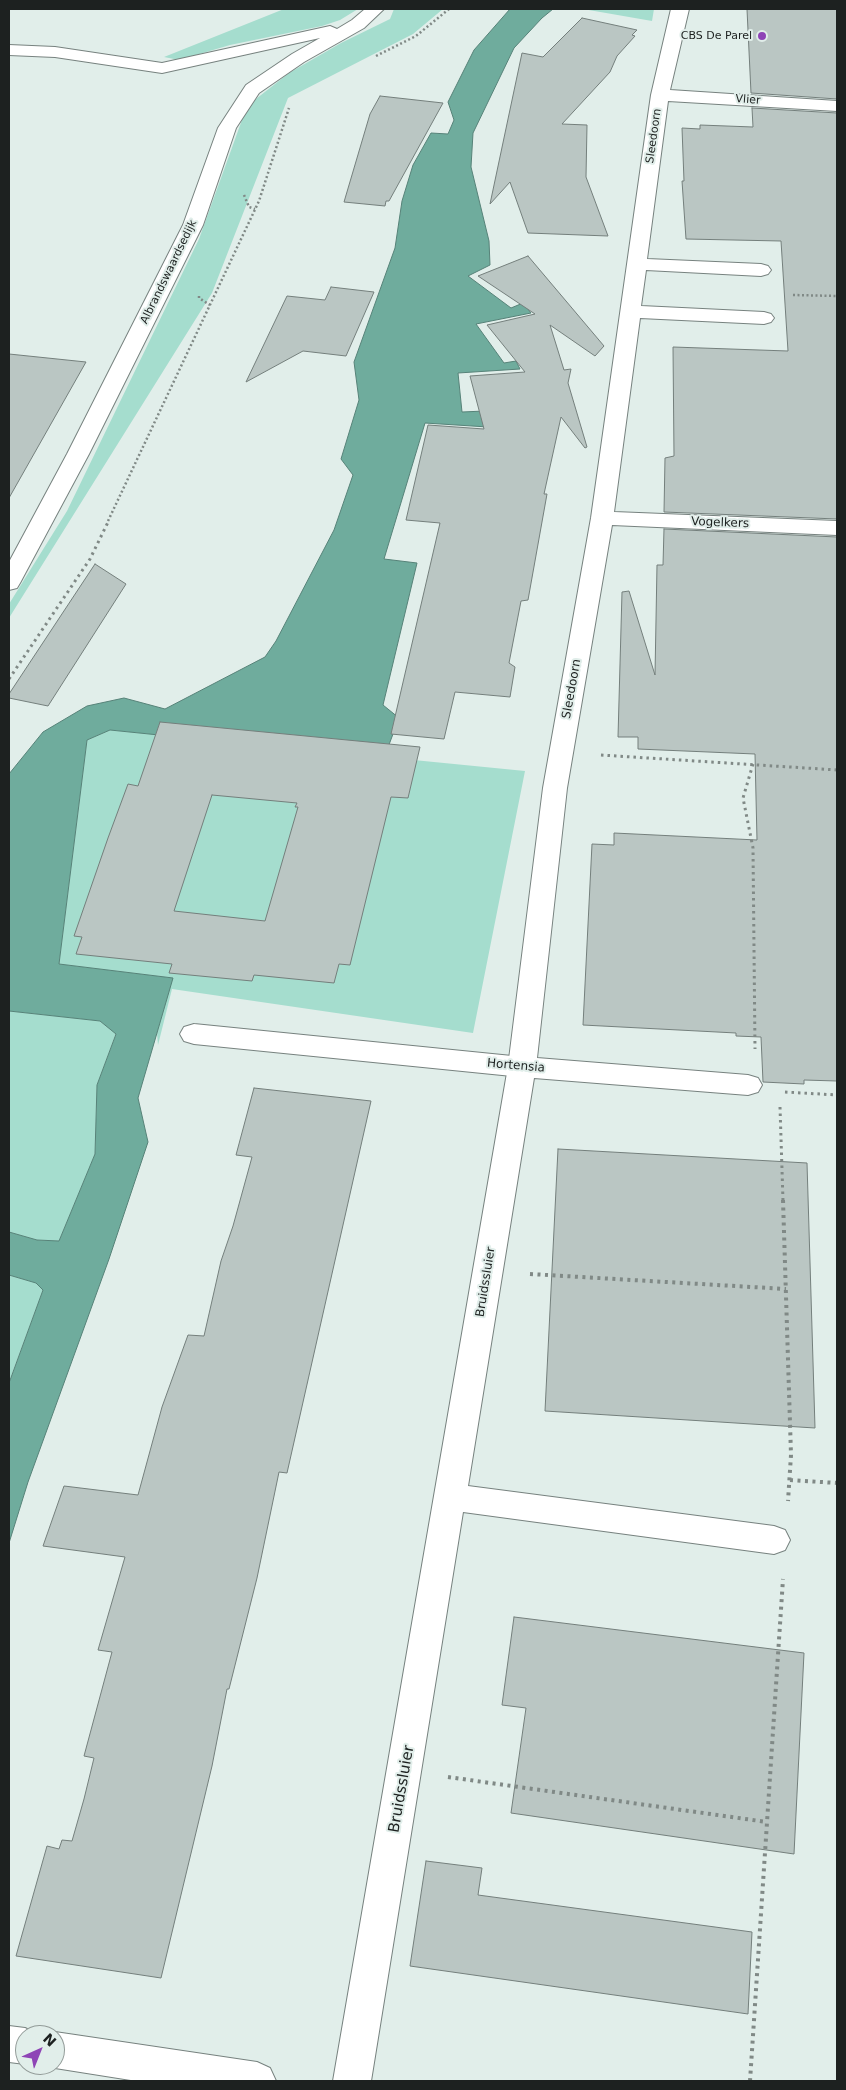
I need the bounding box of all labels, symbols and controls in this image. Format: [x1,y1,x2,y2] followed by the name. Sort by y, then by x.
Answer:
[681,29,752,43] place label: CBS De Parel
[756,30,768,42] marker: CBS De Parel
[735,93,761,107] street label: Vlier
[644,108,664,164] street label: Sleedoorn
[138,218,200,326] street label: Albrandswaardsedijk
[691,515,749,531] street label: Vogelkers
[560,658,584,720] street label: Sleedoorn
[487,1056,545,1076] street label: Hortensia
[473,1246,499,1318] street label: Bruidssluier
[385,1744,419,1834] street label: Bruidssluier
[15,2025,65,2075] north arrow
[40,2030,59,2050] text: N

